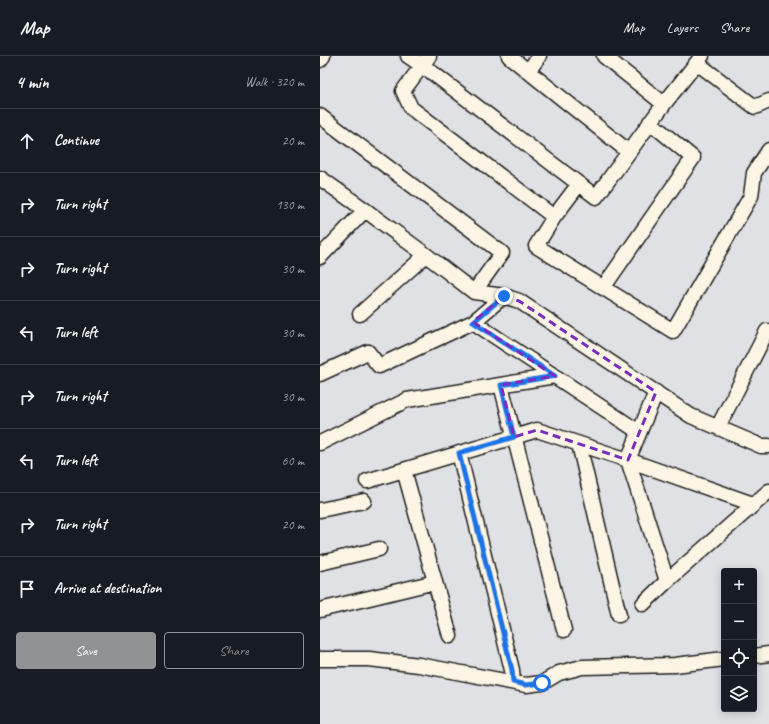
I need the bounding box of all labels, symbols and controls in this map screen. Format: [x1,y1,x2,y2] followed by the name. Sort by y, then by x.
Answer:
[20,16,50,40] text: Map
[623,19,645,36] text: Map
[667,19,698,36] text: Layers
[720,19,749,36] text: Share
[16,72,49,93] text: 4 min
[245,74,304,90] text: Walk · 320 m
[16,130,38,152] icon: ahead
[54,131,99,150] text: Continue
[282,133,304,149] text: 20 m
[16,194,38,216] icon: right
[54,195,107,214] text: Turn right
[276,197,304,213] text: 130 m
[16,258,38,280] icon: right
[54,259,107,278] text: Turn right
[282,261,304,277] text: 30 m
[495,287,513,305] route end
[16,322,38,344] icon: left
[54,323,97,342] text: Turn left
[282,325,304,341] text: 30 m
[16,386,38,408] icon: right
[54,387,107,406] text: Turn right
[282,389,304,405] text: 30 m
[16,450,38,472] icon: left
[54,451,97,470] text: Turn left
[282,453,304,469] text: 60 m
[16,514,38,536] icon: right
[54,515,107,534] text: Turn right
[282,517,304,533] text: 20 m
[721,568,757,712] map controls
[721,568,757,604] button: +
[16,578,38,600] icon: arrive
[54,579,161,598] text: Arrive at destination
[721,604,757,640] button: −
[16,632,156,669] button: Save
[164,632,304,669] button: Share
[721,640,757,676] button: locate
[533,674,551,692] route start
[721,676,757,712] button: layers

